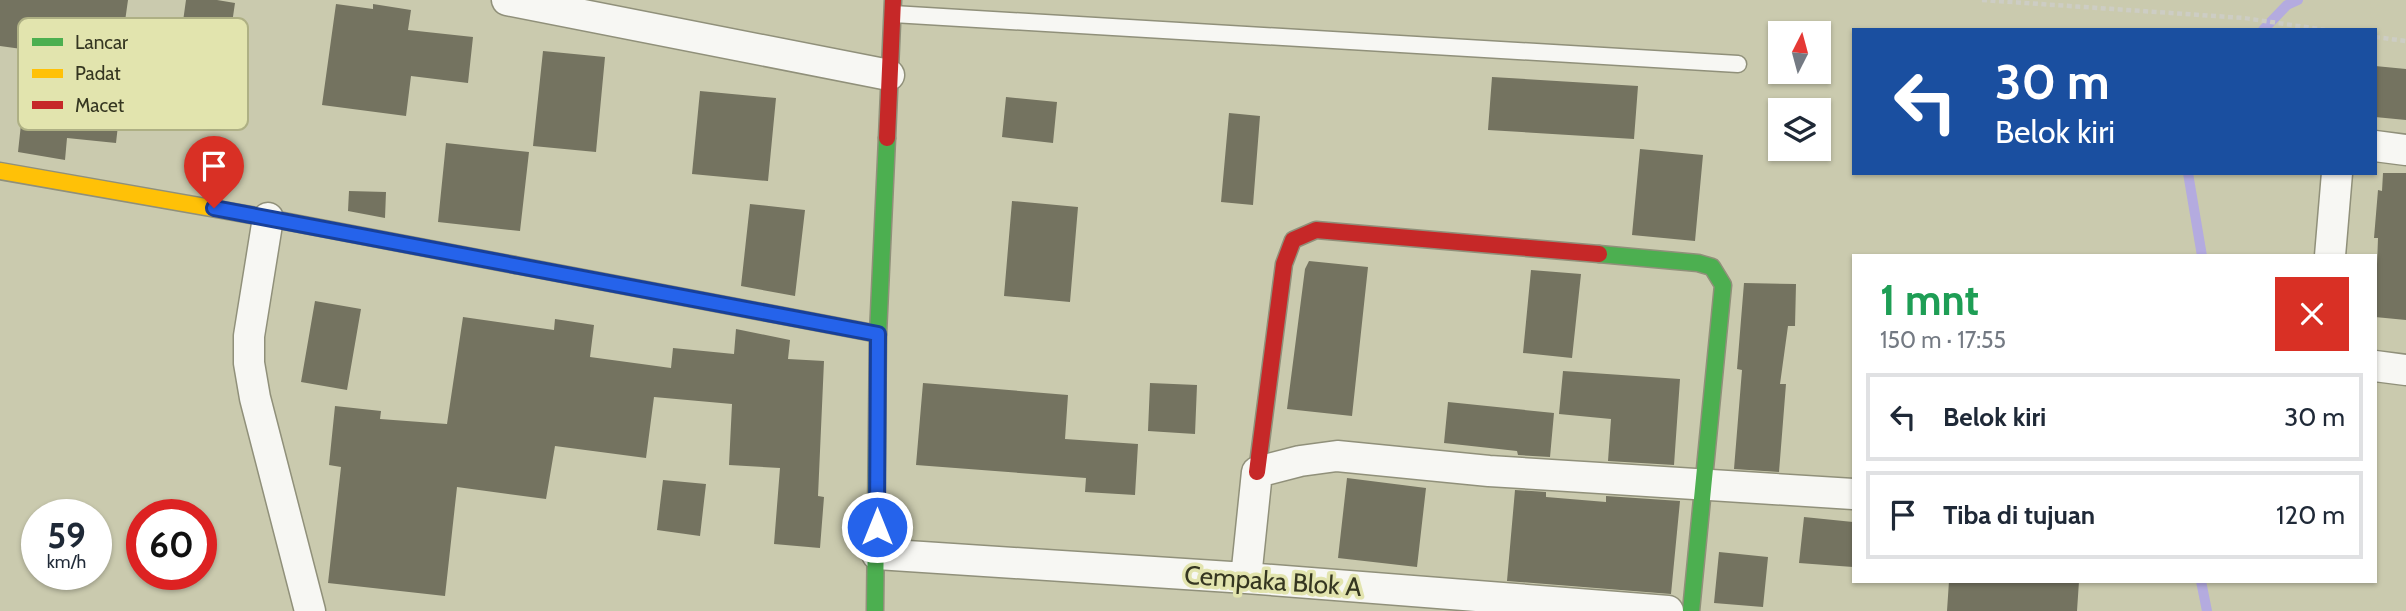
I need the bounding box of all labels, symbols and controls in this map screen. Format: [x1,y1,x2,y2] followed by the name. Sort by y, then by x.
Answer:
[18,18,248,130] legend
[1768,21,1830,84] north arrow
[1768,21,1831,161] map controls
[75,31,128,54] text: Lancar
[1995,52,2110,111] text: 30 m
[1880,56,1971,147] icon: left
[75,62,121,85] text: Padat
[75,94,125,117] text: Macet
[1768,98,1831,161] button: layers
[1995,112,2115,151] text: Belok kiri
[184,136,244,208] pin
[195,147,233,185] icon: arrive
[1880,274,1979,326] text: 1 mnt
[2275,277,2349,351] button: close
[1880,326,2006,354] text: 150 m · 17:55
[1884,398,1922,436] icon: left
[1943,401,2046,433] text: Belok kiri
[2284,401,2345,433] text: 30 m
[840,490,914,564] position arrow
[1884,496,1922,534] icon: arrive
[126,499,217,590] speed limit sign: 60
[1943,499,2095,531] text: Tiba di tujuan
[2276,499,2345,531] text: 120 m
[47,514,86,557] text: 59
[47,551,86,573] text: km/h
[1183,559,1363,603] street label: Cempaka Blok A

